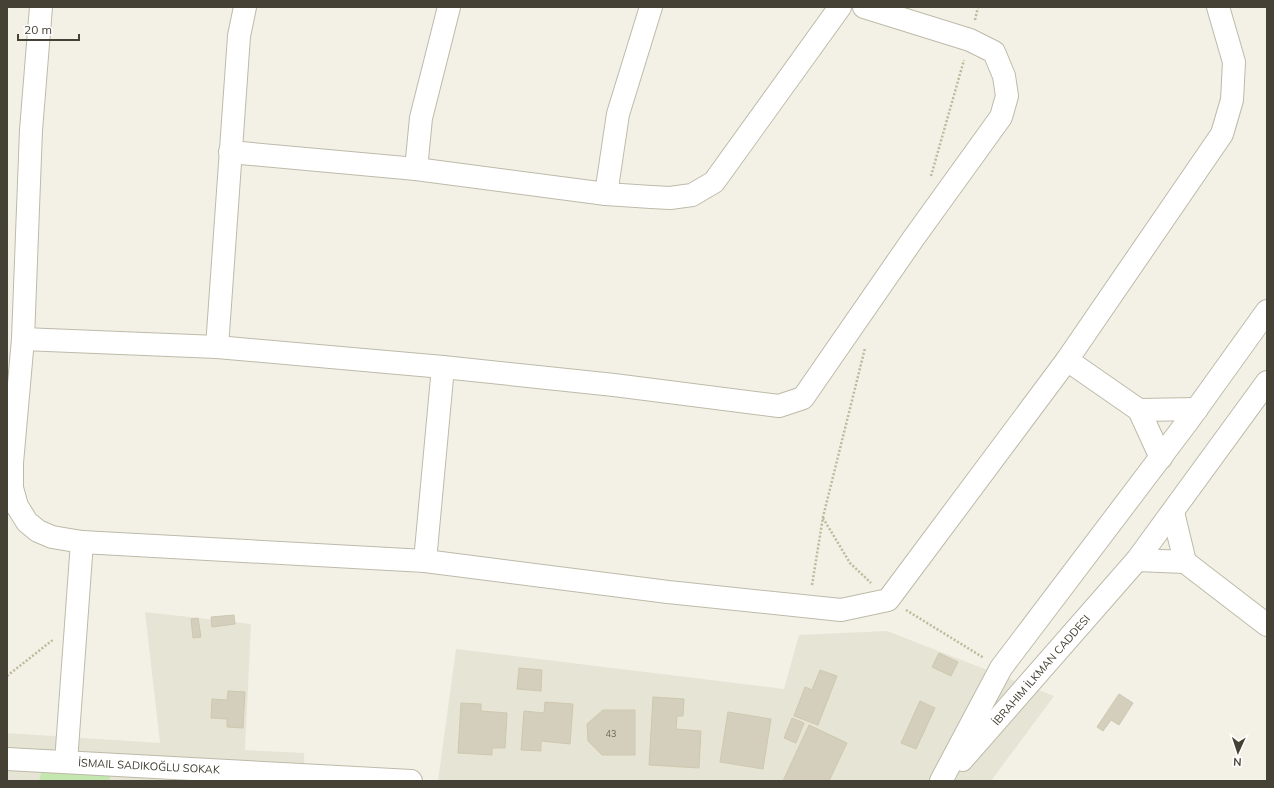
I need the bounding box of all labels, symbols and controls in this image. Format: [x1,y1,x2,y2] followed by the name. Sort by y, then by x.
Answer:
[18,16,79,42] scale bar
[24,22,52,37] text: 20 m
[989,612,1093,728] street label: İBRAHIM İLKMAN CADDESI
[606,728,616,739] house number: 43
[1218,732,1258,772] north arrow
[78,754,221,777] street label: İSMAIL SADIKOĞLU SOKAK
[1233,755,1242,769] text: N

